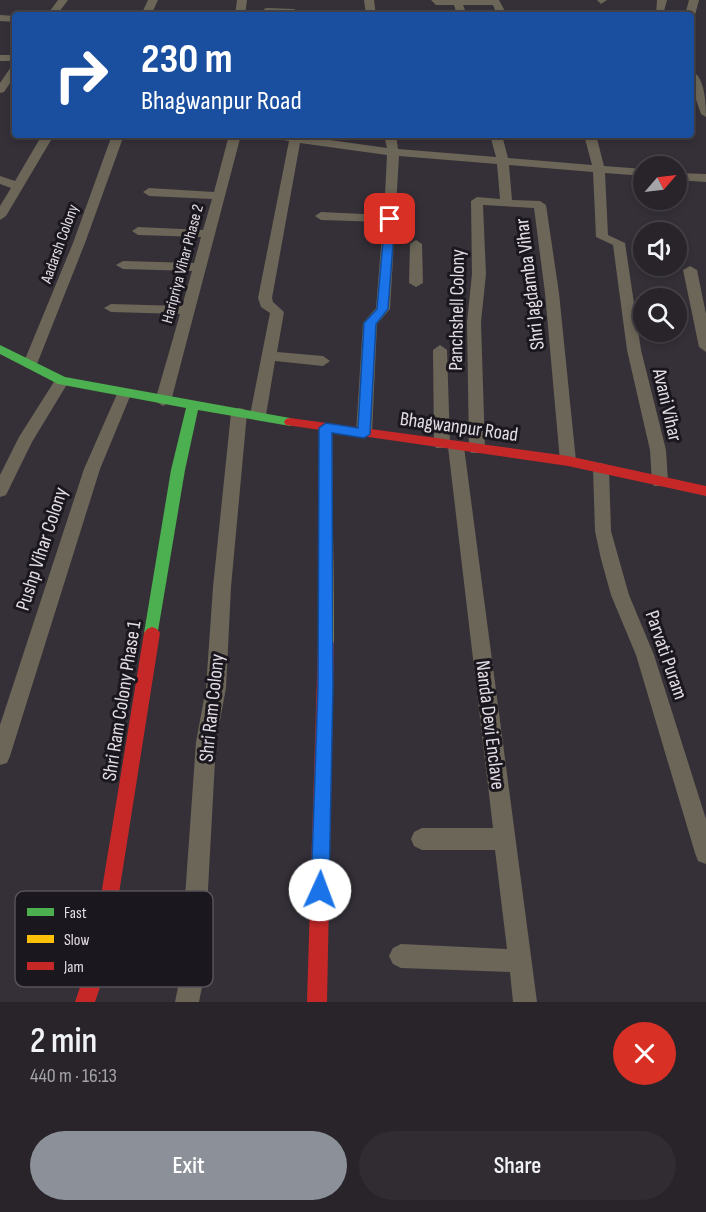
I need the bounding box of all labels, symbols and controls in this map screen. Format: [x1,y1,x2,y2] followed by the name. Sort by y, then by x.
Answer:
[141,34,233,85] text: 230 m
[42,36,120,114] icon: right
[141,85,302,117] text: Bhagwanpur Road
[633,156,687,210] north arrow
[633,156,687,342] map controls
[364,193,415,244] pin
[37,202,83,287] street label: Aadarsh Colony
[373,202,406,235] icon: arrive
[158,203,208,325] street label: Haripriya Vihar Phase 2
[510,217,550,351] street label: Shri Jagdamba Vihar
[633,222,687,276] button: sound
[444,249,470,371] street label: Panchshell Colony
[633,288,687,342] button: search
[647,365,687,444] street label: Avani Vihar
[398,407,520,447] street label: Bhagwanpur Road
[11,484,73,614] street label: Pushp Vihar Colony
[640,607,692,703] street label: Parvati Puram
[97,619,147,783] street label: Shri Ram Colony Phase 1
[194,653,230,763] street label: Shri Ram Colony
[470,659,510,791] street label: Nanda Devi Enclave
[288,858,352,922] position arrow
[15,891,213,987] legend
[64,904,87,923] text: Fast
[64,931,89,950] text: Slow
[63,958,84,977] text: Jam
[30,1020,97,1063] text: 2 min
[613,1022,676,1085] button: close
[30,1064,117,1088] text: 440 m · 16:13
[30,1131,347,1200] button: Exit
[359,1131,676,1200] button: Share

